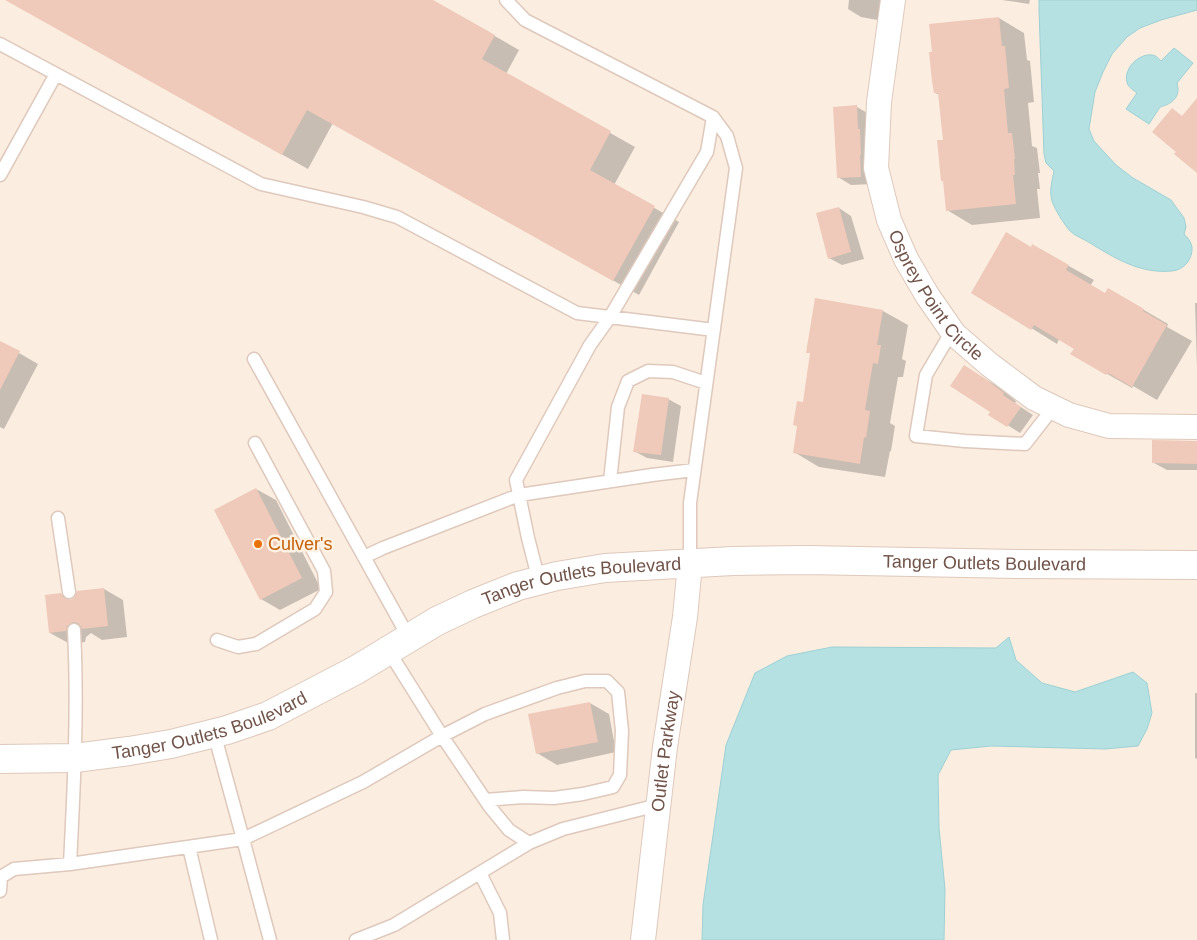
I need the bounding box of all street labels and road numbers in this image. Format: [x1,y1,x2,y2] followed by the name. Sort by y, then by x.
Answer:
[885,227,987,365] street label: Osprey Point Circle
[883,551,1086,574] street label: Tanger Outlets Boulevard
[479,554,682,609] street label: Tanger Outlets Boulevard
[111,687,310,763] street label: Tanger Outlets Boulevard
[648,689,684,813] street label: Outlet Parkway

